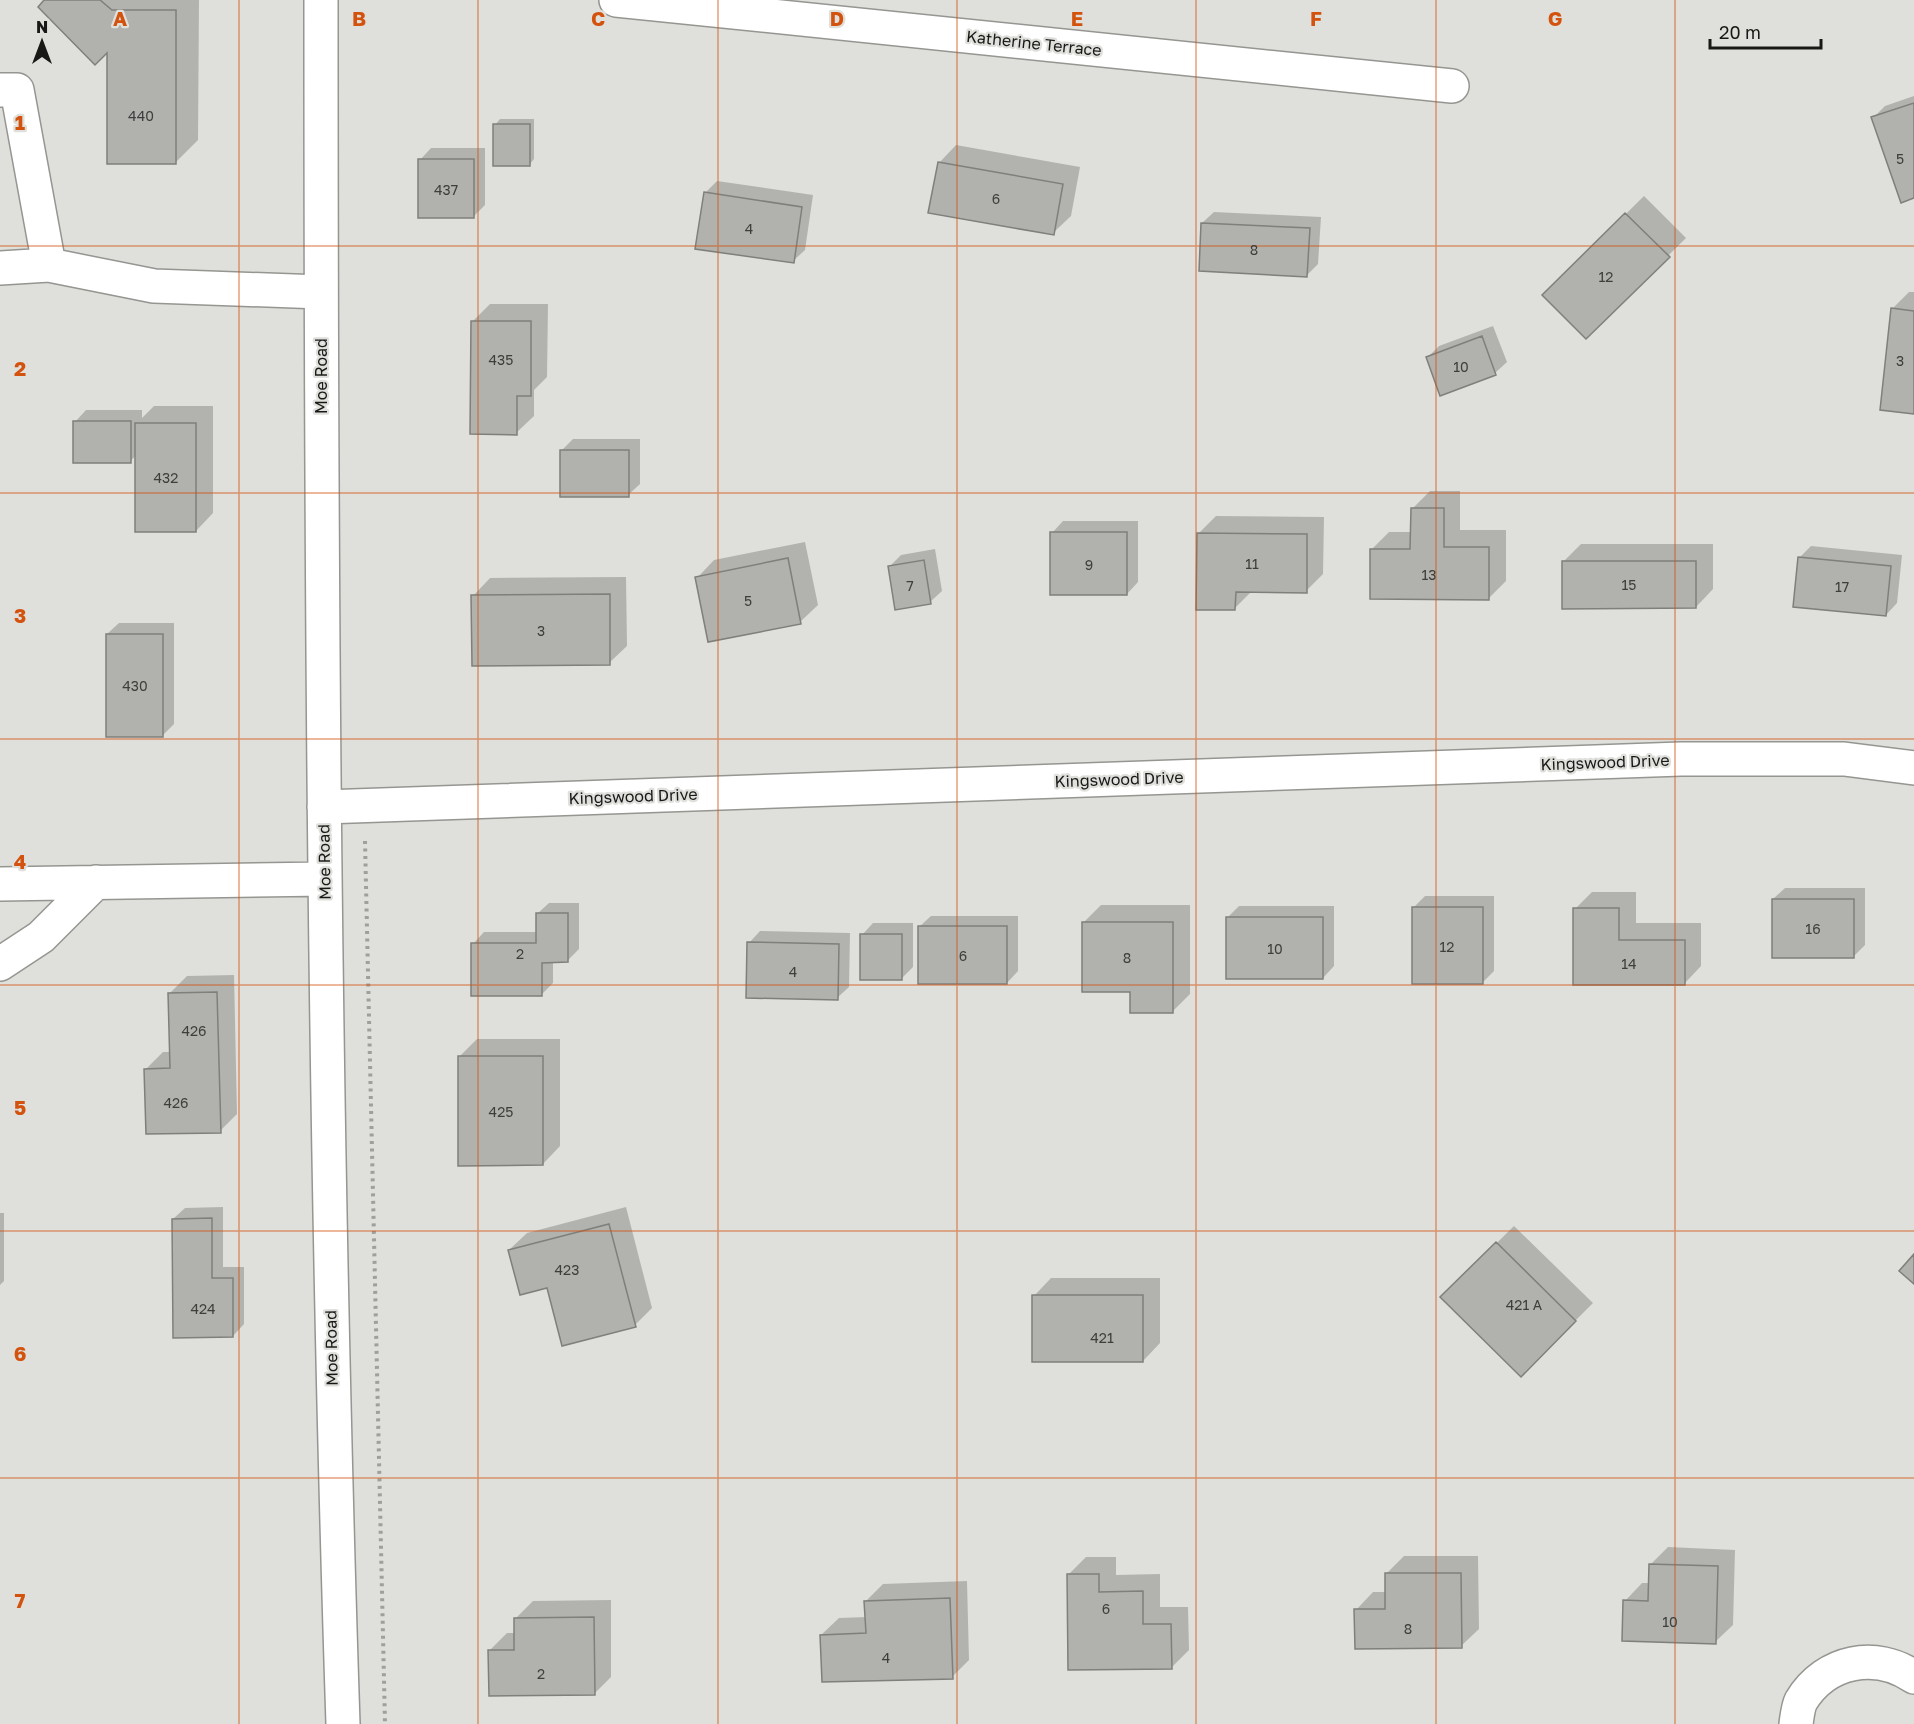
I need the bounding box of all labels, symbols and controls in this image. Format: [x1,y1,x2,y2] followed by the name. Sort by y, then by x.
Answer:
[113,6,127,30] text: A
[352,6,366,30] text: B
[591,6,605,30] text: C
[830,6,844,30] text: D
[1071,6,1083,30] text: E
[1310,6,1322,30] text: F
[1548,6,1562,30] text: G
[12,12,72,72] north arrow
[1710,12,1821,50] scale bar
[36,17,48,37] text: N
[1719,21,1761,43] text: 20 m
[965,26,1103,60] street label: Katherine Terrace
[128,107,154,124] house number: 440
[15,110,25,134] text: 1
[1896,150,1904,167] house number: 5
[434,181,458,198] house number: 437
[992,190,1000,207] house number: 6
[745,220,753,237] house number: 4
[1250,241,1258,258] house number: 8
[1599,268,1613,285] house number: 12
[311,338,331,414] street label: Moe Road
[489,351,513,368] house number: 435
[1896,352,1904,369] house number: 3
[14,356,26,380] text: 2
[1453,358,1469,375] house number: 10
[154,469,178,486] house number: 432
[1245,555,1259,572] house number: 11
[1085,556,1093,573] house number: 9
[1422,566,1436,583] house number: 13
[1622,576,1636,593] house number: 15
[906,577,914,594] house number: 7
[1835,578,1849,595] house number: 17
[744,592,752,609] house number: 5
[14,603,26,627] text: 3
[537,622,545,639] house number: 3
[122,677,148,694] house number: 430
[1540,750,1670,774] street label: Kingswood Drive
[1054,767,1184,791] street label: Kingswood Drive
[568,784,698,808] street label: Kingswood Drive
[313,824,335,900] street label: Moe Road
[14,849,26,873] text: 4
[1805,920,1821,937] house number: 16
[1440,938,1454,955] house number: 12
[1267,940,1283,957] house number: 10
[516,945,524,962] house number: 2
[959,947,967,964] house number: 6
[1123,949,1131,966] house number: 8
[1621,955,1637,972] house number: 14
[789,963,797,980] house number: 4
[181,1022,207,1039] house number: 426
[163,1094,189,1111] house number: 426
[14,1095,26,1119] text: 5
[489,1103,513,1120] house number: 425
[555,1261,579,1278] house number: 423
[1506,1296,1543,1313] house number: 421 A
[190,1300,216,1317] house number: 424
[320,1310,342,1386] street label: Moe Road
[1090,1329,1114,1346] house number: 421
[14,1341,26,1365] text: 6
[15,1588,26,1612] text: 7
[1102,1600,1110,1617] house number: 6
[1662,1613,1678,1630] house number: 10
[1404,1620,1412,1637] house number: 8
[882,1649,890,1666] house number: 4
[537,1665,545,1682] house number: 2

